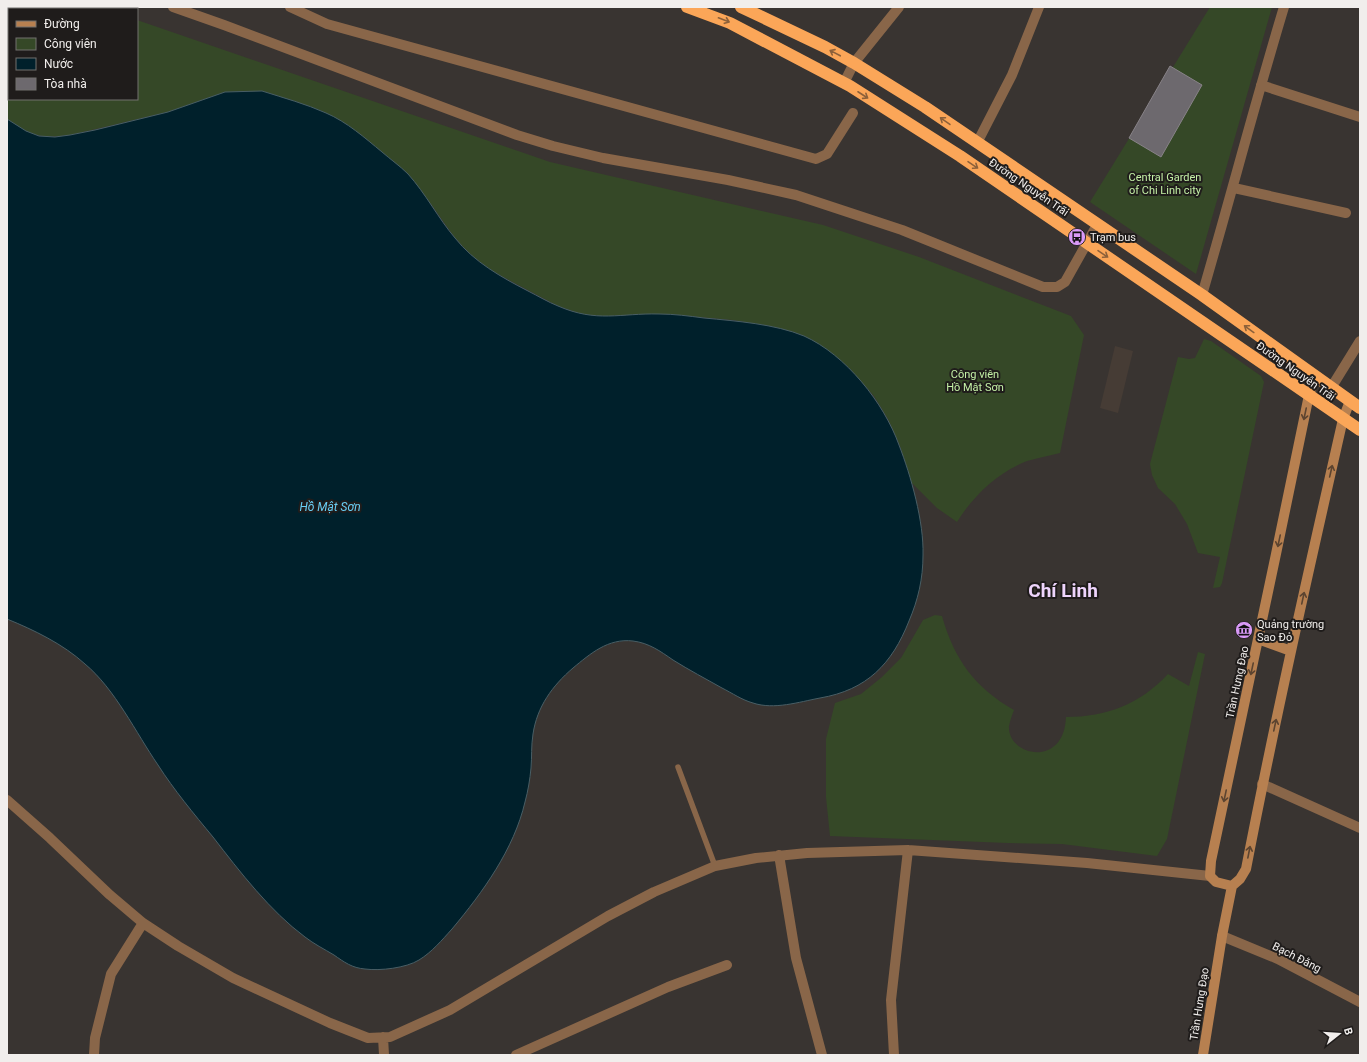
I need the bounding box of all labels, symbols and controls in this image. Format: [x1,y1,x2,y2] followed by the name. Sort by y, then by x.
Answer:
[8,8,138,100] legend
[44,17,80,31] text: Đường
[717,17,729,25] one-way arrow
[44,37,97,51] text: Công viên
[829,49,841,56] one-way arrow
[44,57,73,71] text: Nước
[44,77,87,91] text: Tòa nhà
[857,91,868,99] one-way arrow
[940,117,951,125] one-way arrow
[986,156,1071,219] street label: Đường Nguyễn Trãi
[967,161,978,169] one-way arrow
[1129,171,1202,197] park label: Central Garden of Chi Linh city
[1067,227,1087,247] bus stop icon: Trạm bus
[1090,231,1136,244] place label: Trạm bus
[1097,250,1108,258] one-way arrow
[1244,325,1255,333] one-way arrow
[1254,339,1338,404] street label: Đường Nguyễn Trãi
[946,368,1004,394] park label: Công viên Hồ Mật Sơn
[1300,407,1308,420] one-way arrow
[1327,465,1335,478] one-way arrow
[299,500,361,514] water label: Hồ Mật Sơn
[1274,535,1282,548] one-way arrow
[1028,579,1098,602] district label: Chí Linh
[1299,592,1307,605] one-way arrow
[1257,618,1324,644] place label: Quảng trường Sao Đỏ
[1234,620,1254,640] museum icon: Quảng trường Sao Đỏ
[1223,645,1252,720] street label: Trần Hưng Đạo
[1247,662,1255,675] one-way arrow
[1272,719,1280,732] one-way arrow
[1221,789,1229,802] one-way arrow
[1245,846,1253,859] one-way arrow
[1270,940,1323,975] street label: Bạch Đằng
[1187,967,1212,1042] street label: Trần Hưng Đạo
[1319,1014,1359,1054] north arrow
[1341,1026,1355,1036] text: B

